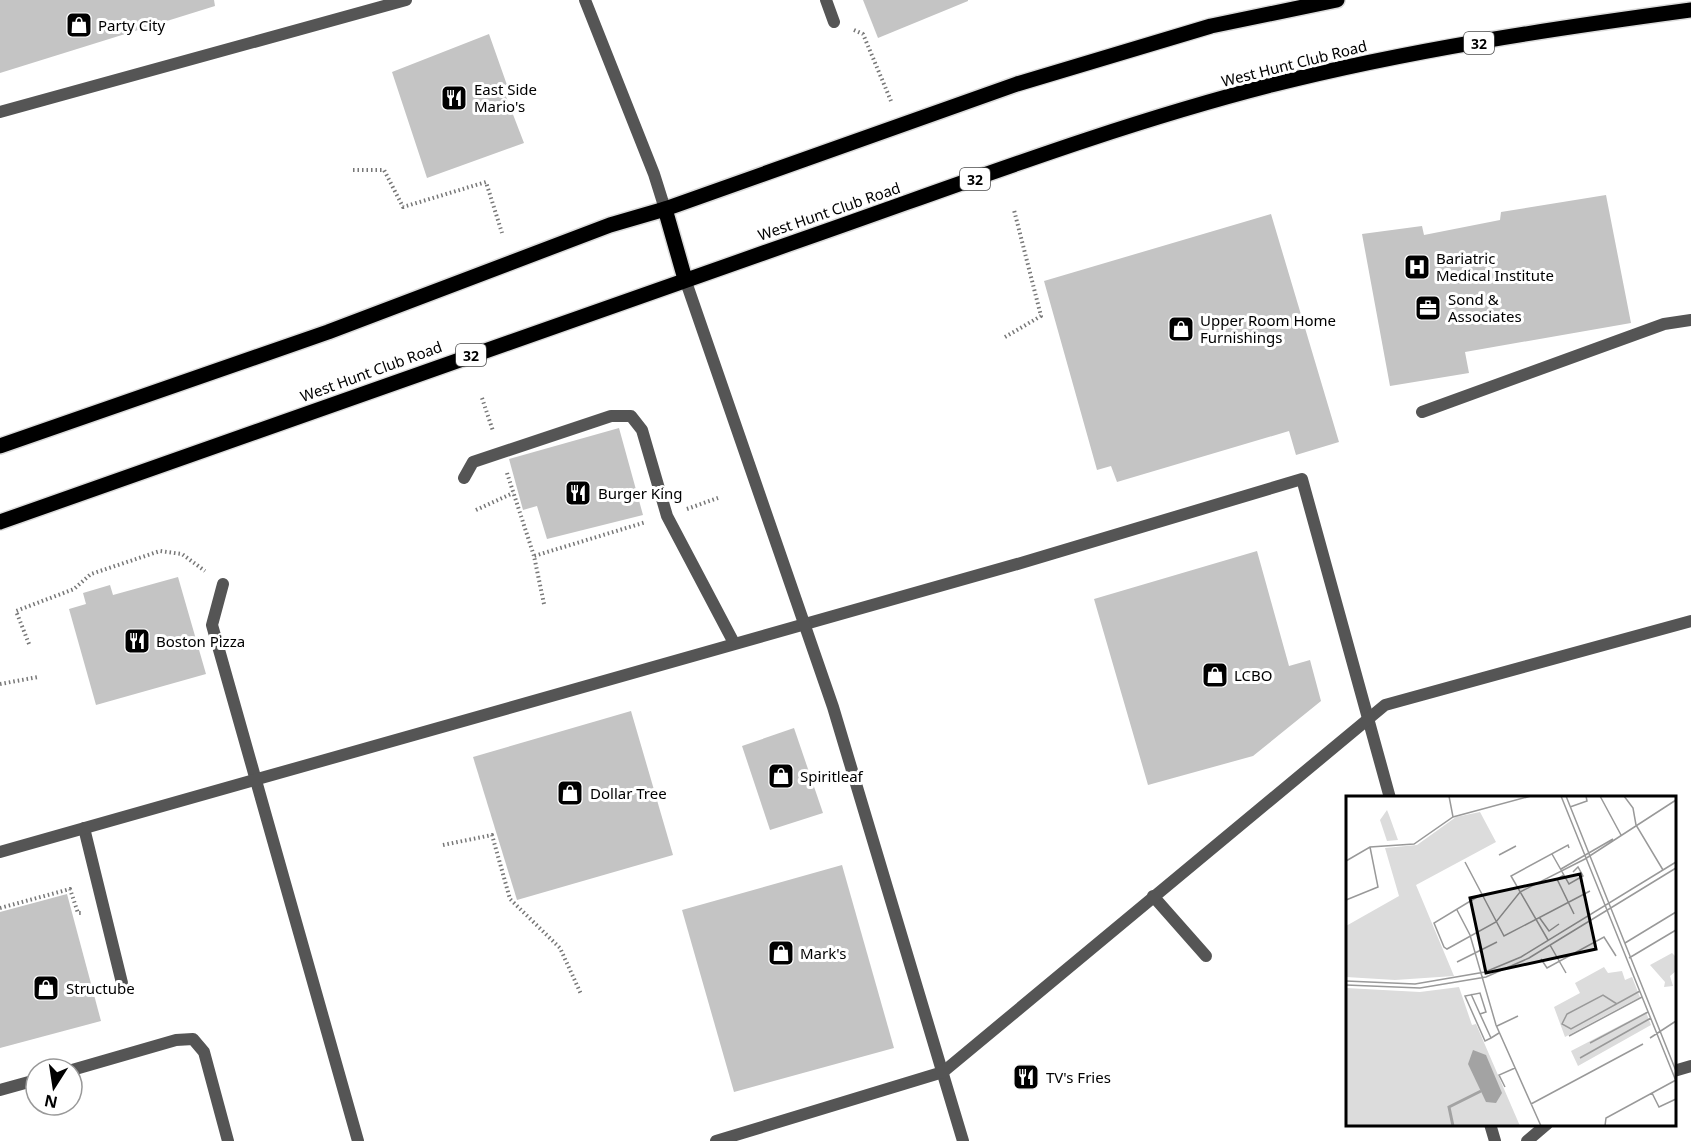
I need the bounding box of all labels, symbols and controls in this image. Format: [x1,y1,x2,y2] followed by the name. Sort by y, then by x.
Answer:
[64,10,94,40] shop icon: Party City
[98,15,165,35] place label: Party City
[1464,32,1494,54] road number: 32
[1219,35,1369,91] street label: West Hunt Club Road
[474,79,537,116] place label: East Side Mario's
[439,83,469,113] restaurant icon: East Side Mario's
[960,168,990,190] road number: 32
[755,177,903,245] street label: West Hunt Club Road
[1436,248,1554,285] place label: Bariatric Medical Institute
[1402,252,1432,282] hospital icon: Bariatric Medical Institute
[1448,289,1522,326] place label: Sond & Associates
[1413,293,1443,323] office icon: Sond & Associates
[1200,310,1336,347] place label: Upper Room Home Furnishings
[1166,314,1196,344] shop icon: Upper Room Home Furnishings
[297,336,445,406] street label: West Hunt Club Road
[456,344,486,366] road number: 32
[563,478,593,508] restaurant icon: Burger King
[598,483,683,503] place label: Burger King
[122,626,152,656] restaurant icon: Boston Pizza
[156,631,245,651] place label: Boston Pizza
[1200,660,1230,690] shop icon: LCBO
[1234,665,1273,685] place label: LCBO
[766,761,796,791] shop icon: Spiritleaf
[800,766,864,786] place label: Spiritleaf
[555,778,585,808] shop icon: Dollar Tree
[590,783,667,803] place label: Dollar Tree
[1346,796,1676,1126] inset map
[766,938,796,968] shop icon: Mark's
[800,943,846,963] place label: Mark's
[31,973,61,1003] shop icon: Structube
[66,978,135,998] place label: Structube
[24,1057,84,1117] north arrow
[1011,1062,1041,1092] restaurant icon: TV's Fries
[1046,1067,1111,1087] place label: TV's Fries
[42,1090,60,1114] text: N

